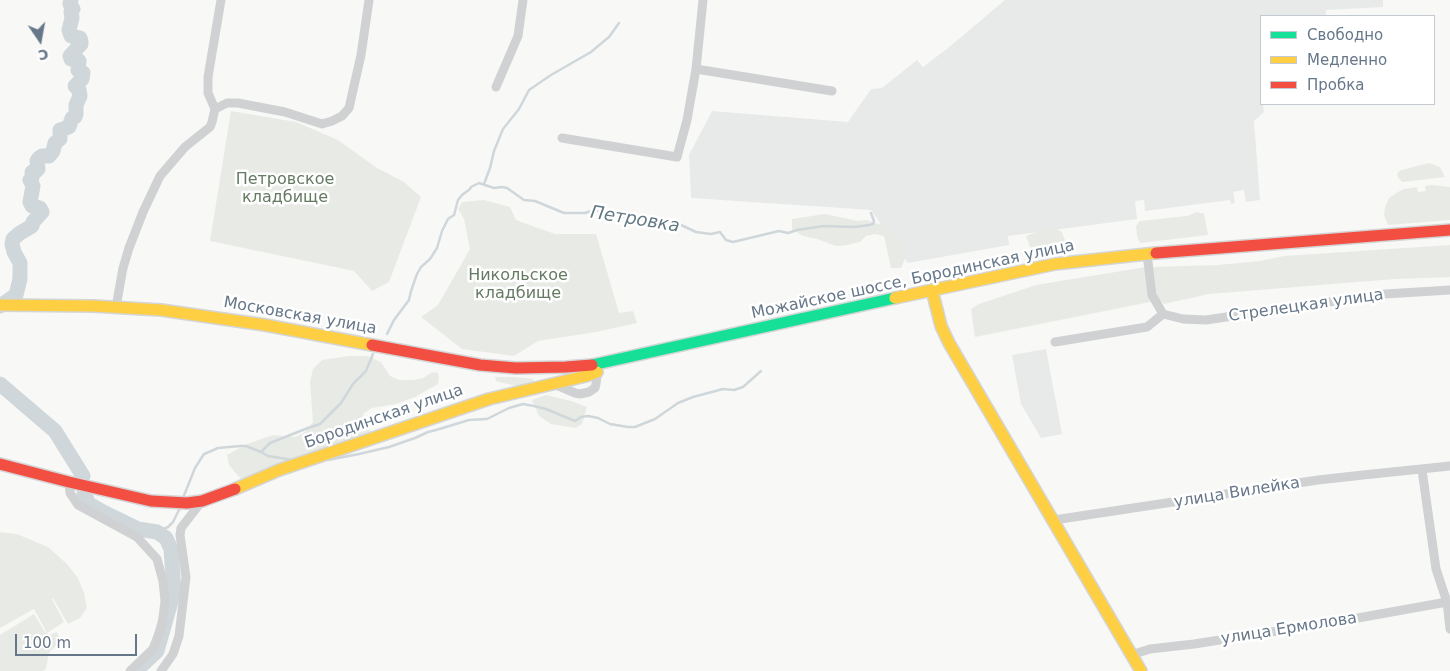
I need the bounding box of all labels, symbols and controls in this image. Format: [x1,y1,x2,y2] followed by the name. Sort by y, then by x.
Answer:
[15,15,65,65] north arrow
[1260,15,1435,105] legend
[1307,26,1383,44] text: Свободно
[36,46,50,64] text: С
[1307,51,1387,69] text: Медленно
[1307,76,1364,94] text: Пробка
[236,170,334,208] park label: Петровское кладбище
[589,202,681,238] water label: Петровка
[750,236,1076,324] street label: Можайское шоссе, Бородинская улица
[468,266,568,304] park label: Никольское кладбище
[1227,286,1385,326] street label: Стрелецкая улица
[222,293,378,339] street label: Московская улица
[302,381,466,453] street label: Бородинская улица
[1173,474,1301,512] street label: улица Вилейка
[1220,609,1358,649] street label: улица Ермолова
[18,624,140,656] scale bar
[23,634,71,652] text: 100 m

